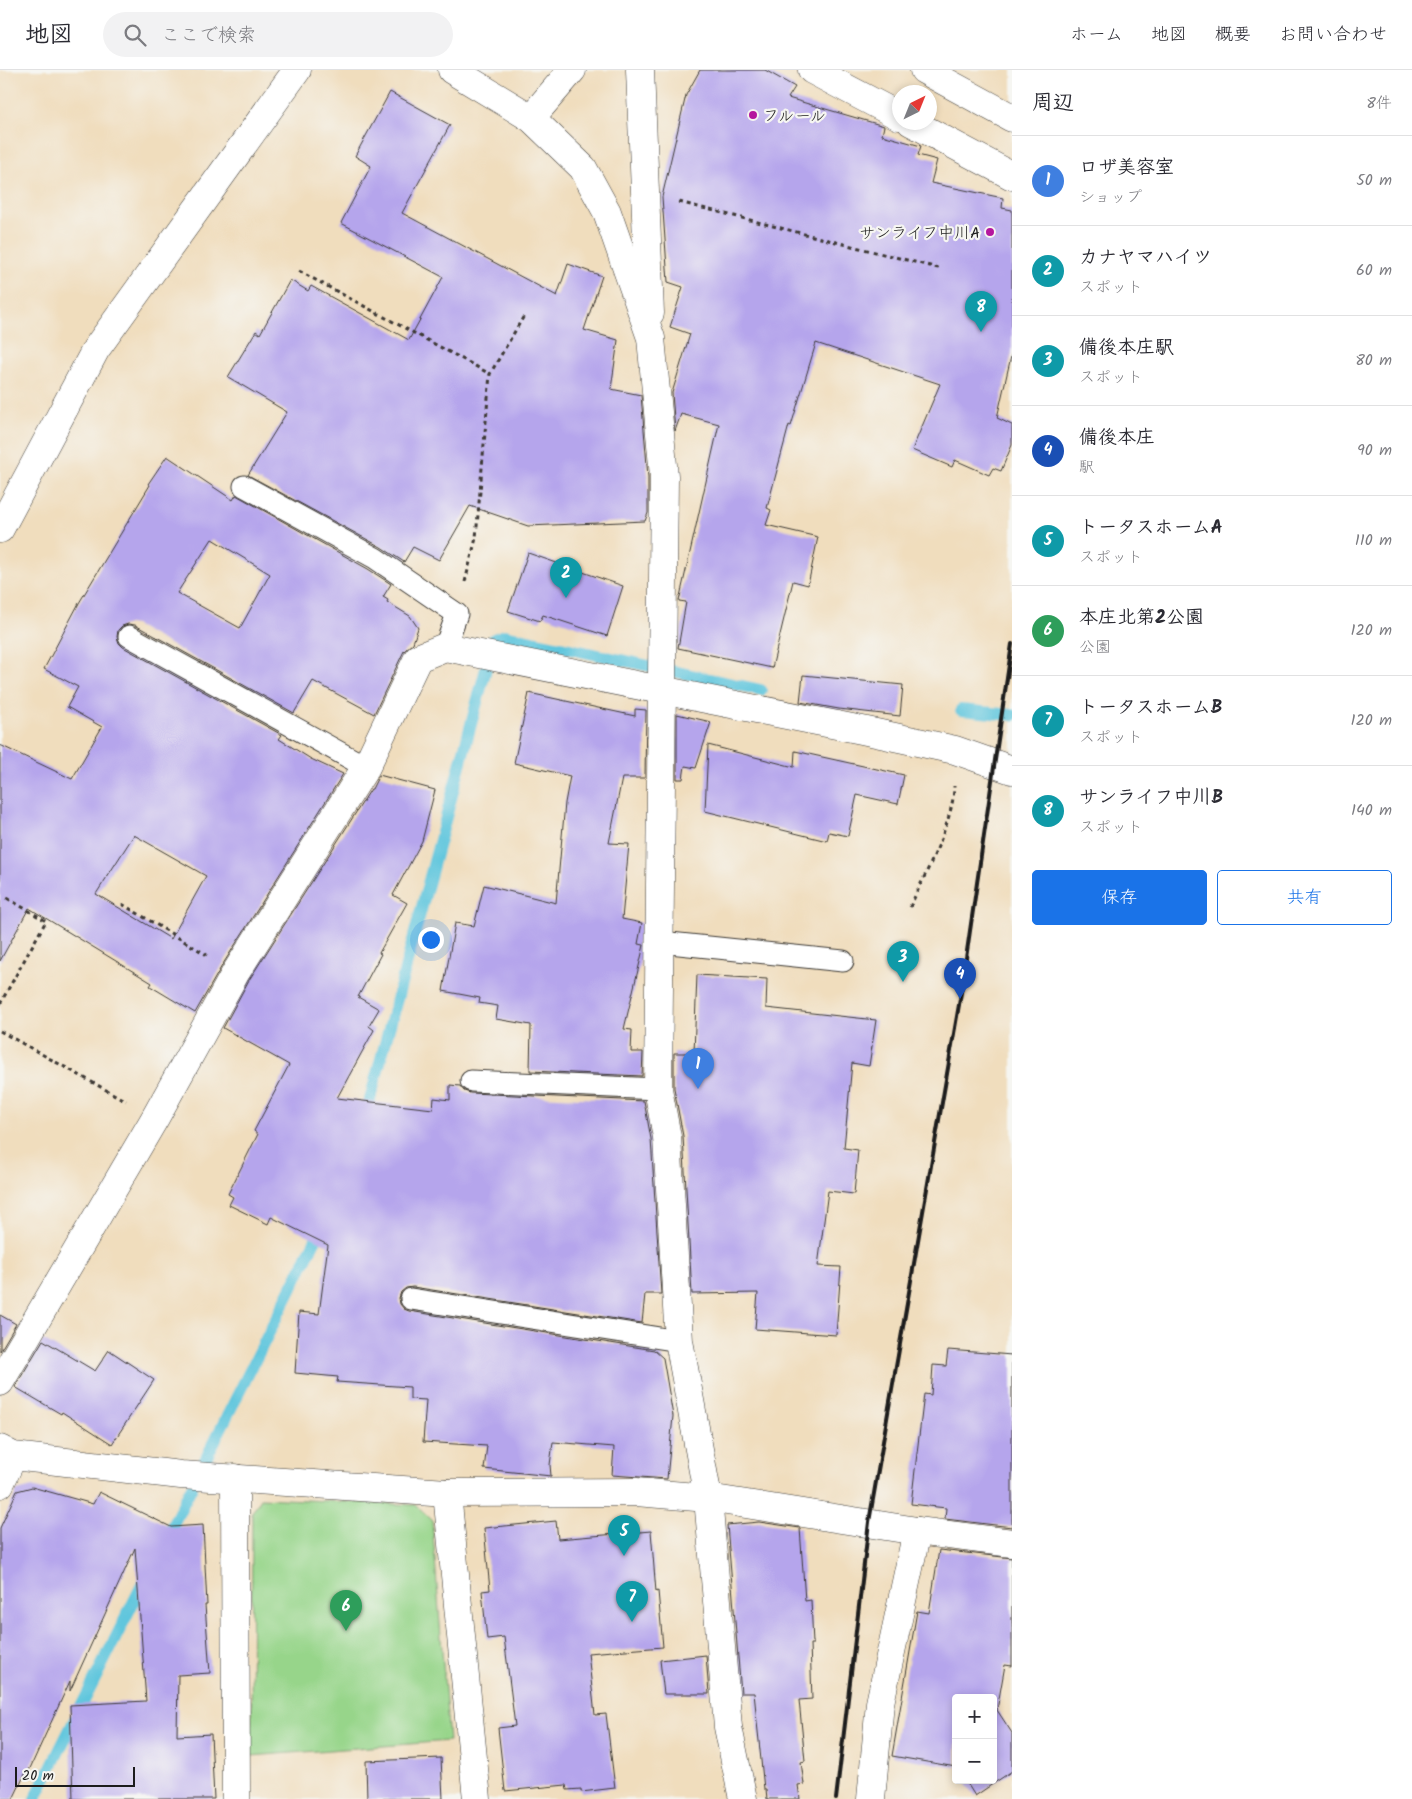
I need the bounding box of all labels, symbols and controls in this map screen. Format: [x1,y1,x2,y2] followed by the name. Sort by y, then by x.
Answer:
[103,12,453,57] search box
[25,16,73,55] text: 地図
[121,21,149,49] icon: search
[161,21,256,51] text: ここで検索
[1070,21,1123,50] text: ホーム
[1151,21,1187,50] text: 地図
[1215,21,1251,50] text: 概要
[1279,21,1387,50] text: お問い合わせ
[892,85,937,130] north arrow
[1032,87,1074,120] text: 周辺
[1366,91,1392,116] text: 8件
[763,104,826,129] place label: フルール
[747,109,759,121] marker: フルール
[1079,153,1174,183] text: ロザ美容室
[1046,168,1050,193] text: 1
[1356,168,1392,193] text: 50 m
[1079,185,1142,210] text: ショップ
[859,221,980,246] place label: サンライフ中川A
[984,226,996,238] marker: サンライフ中川A
[1079,243,1212,273] text: カナヤマハイツ
[1043,258,1053,283] text: 2
[1356,258,1392,283] text: 60 m
[1079,275,1143,300] text: スポット
[965,291,997,332] pin: 8
[1079,333,1174,363] text: 備後本庄駅
[1044,348,1052,373] text: 3
[1355,348,1392,373] text: 80 m
[1079,365,1143,390] text: スポット
[1079,423,1155,453] text: 備後本庄
[1044,438,1052,463] text: 4
[1357,438,1392,463] text: 90 m
[1079,455,1095,480] text: 駅
[1079,513,1223,543] text: トータスホームA
[1044,528,1052,553] text: 5
[1355,528,1392,553] text: 110 m
[1079,545,1143,570] text: スポット
[550,557,582,598] pin: 2
[1079,603,1204,633] text: 本庄北第2公園
[1044,618,1052,643] text: 6
[1351,618,1392,643] text: 120 m
[1079,635,1111,660] text: 公園
[1079,693,1223,723] text: トータスホームB
[1044,708,1052,733] text: 7
[1351,708,1392,733] text: 120 m
[1079,725,1143,750] text: スポット
[1079,783,1223,813] text: サンライフ中川B
[1043,798,1053,823] text: 8
[1351,798,1392,823] text: 140 m
[1079,815,1143,840] text: スポット
[1032,870,1207,925] button: 保存
[1217,870,1392,925] button: 共有
[418,927,444,953] your location
[887,941,919,982] pin: 3
[944,958,976,999] pin: 4
[682,1048,714,1089] pin: 1
[608,1515,640,1556] pin: 5
[616,1581,648,1622] pin: 7
[330,1590,362,1631] pin: 6
[952,1694,997,1784] map controls
[952,1694,997,1739] button: +
[952,1739,997,1784] button: −
[15,1764,135,1787] scale bar
[22,1765,54,1787] text: 20 m

